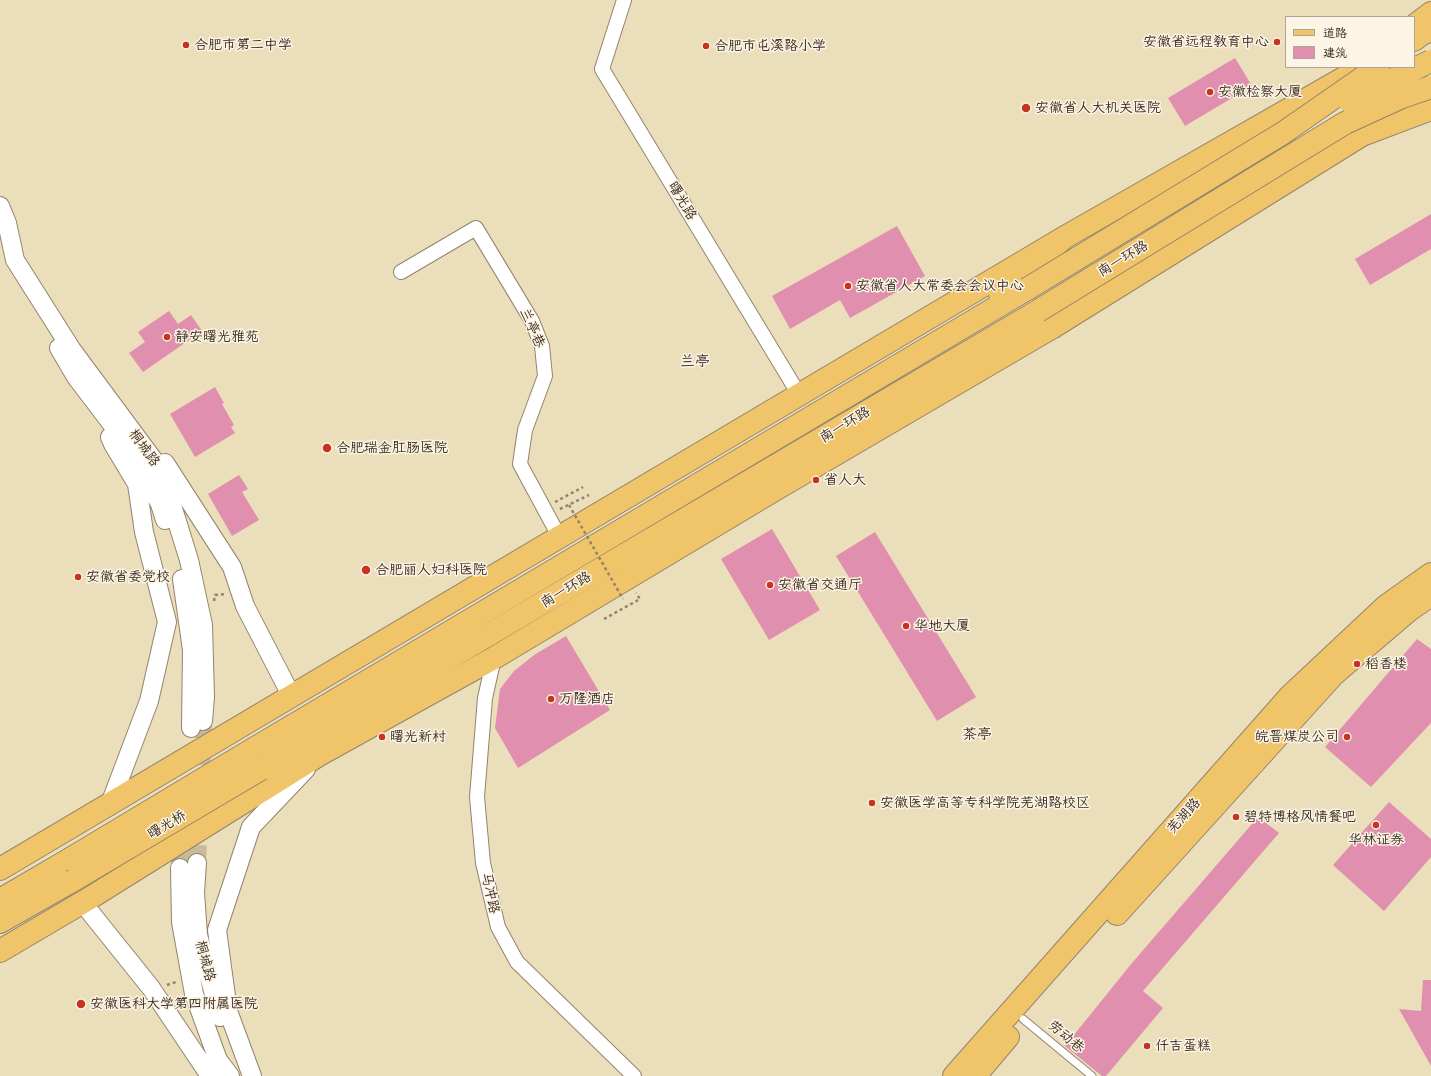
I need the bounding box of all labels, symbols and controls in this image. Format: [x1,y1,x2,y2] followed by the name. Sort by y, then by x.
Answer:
[1285,16,1415,68] legend
[1323,23,1347,41] text: 道路
[1143,34,1269,50] place label: 安徽省远程教育中心
[194,37,292,53] place label: 合肥市第二中学
[1272,37,1282,47] marker: 安徽省远程教育中心
[714,38,826,54] place label: 合肥市屯溪路小学
[181,40,191,50] marker: 合肥市第二中学
[701,41,711,51] marker: 合肥市屯溪路小学
[1323,43,1347,61] text: 建筑
[1218,84,1302,100] place label: 安徽检察大厦
[1205,87,1215,97] marker: 安徽检察大厦
[1035,100,1161,116] place label: 安徽省人大机关医院
[1020,102,1032,114] marker: 安徽省人大机关医院
[664,179,700,223] street label: 曙光路
[1095,237,1151,281] street label: 南一环路
[856,278,1024,294] place label: 安徽省人大常委会会议中心
[843,281,853,291] marker: 安徽省人大常委会会议中心
[516,305,548,351] street label: 兰亭巷
[175,329,259,345] place label: 静安曙光雅苑
[162,332,172,342] marker: 静安曙光雅苑
[680,353,710,371] district label: 兰亭
[817,403,873,447] street label: 南一环路
[125,426,163,470] street label: 桐城路
[336,440,448,456] place label: 合肥瑞金肛肠医院
[321,442,333,454] marker: 合肥瑞金肛肠医院
[824,472,866,488] place label: 省人大
[811,475,821,485] marker: 省人大
[375,562,487,578] place label: 合肥丽人妇科医院
[360,564,372,576] marker: 合肥丽人妇科医院
[538,568,594,612] street label: 南一环路
[86,569,170,585] place label: 安徽省委党校
[73,572,83,582] marker: 安徽省委党校
[778,577,862,593] place label: 安徽省交通厅
[765,580,775,590] marker: 安徽省交通厅
[914,618,970,634] place label: 华地大厦
[901,621,911,631] marker: 华地大厦
[1365,656,1407,672] place label: 稻香楼
[1352,659,1362,669] marker: 稻香楼
[559,691,615,707] place label: 万隆酒店
[546,694,556,704] marker: 万隆酒店
[962,726,992,744] district label: 茶亭
[390,729,446,745] place label: 曙光新村
[1255,729,1339,745] place label: 皖晋煤炭公司
[377,732,387,742] marker: 曙光新村
[1342,732,1352,742] marker: 皖晋煤炭公司
[880,795,1090,811] place label: 安徽医学高等专科学院芜湖路校区
[1164,795,1204,837] street label: 芜湖路
[867,798,877,808] marker: 安徽医学高等专科学院芜湖路校区
[145,807,189,843] street label: 曙光桥
[1244,809,1356,825] place label: 碧特博格风情餐吧
[1231,812,1241,822] marker: 碧特博格风情餐吧
[1371,820,1381,830] marker: 华林证券
[1348,832,1404,848] place label: 华林证券
[477,871,503,915] street label: 马冲路
[191,939,219,983] street label: 桐城路
[90,996,258,1012] place label: 安徽医科大学第四附属医院
[75,998,87,1010] marker: 安徽医科大学第四附属医院
[1045,1017,1087,1057] street label: 劳动巷
[1155,1038,1211,1054] place label: 仟吉蛋糕
[1142,1041,1152,1051] marker: 仟吉蛋糕

